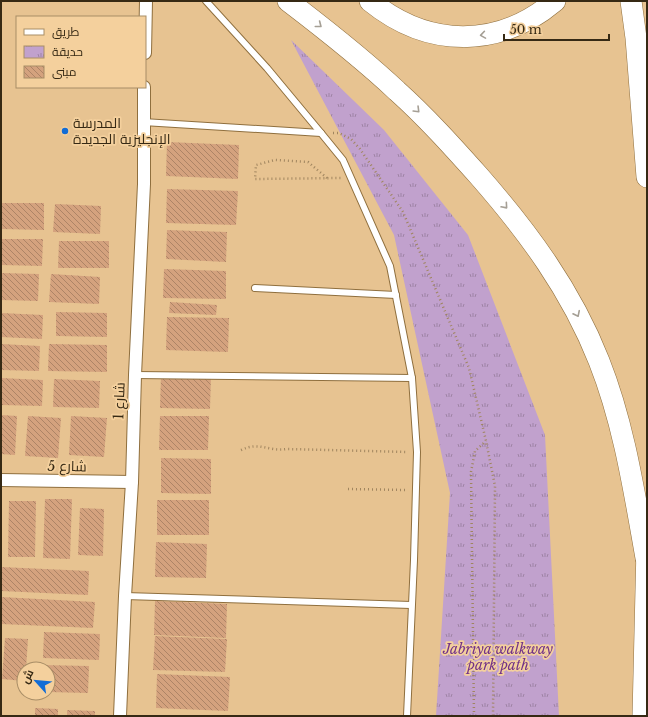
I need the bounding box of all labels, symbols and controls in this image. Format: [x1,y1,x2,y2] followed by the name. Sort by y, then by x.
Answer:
[16,16,146,88] legend
[504,16,609,42] scale bar
[315,20,322,27] one-way arrow
[510,22,542,37] text: 50 m
[52,24,80,39] text: طريق
[480,30,486,39] one-way arrow
[52,44,83,59] text: حديقة
[52,64,77,79] text: مبنى
[412,105,420,113] one-way arrow
[73,114,171,148] place label: المدرسة الإنجليزية الجديدة
[60,126,70,136] marker: المدرسة الإنجليزية الجديدة
[501,201,508,209] one-way arrow
[573,309,580,317] one-way arrow
[109,382,129,420] street label: شارع 1
[47,457,87,475] street label: شارع 5
[442,640,554,674] park label: Jabriya walkway park path
[16,661,56,701] north arrow
[18,667,37,686] text: ش

